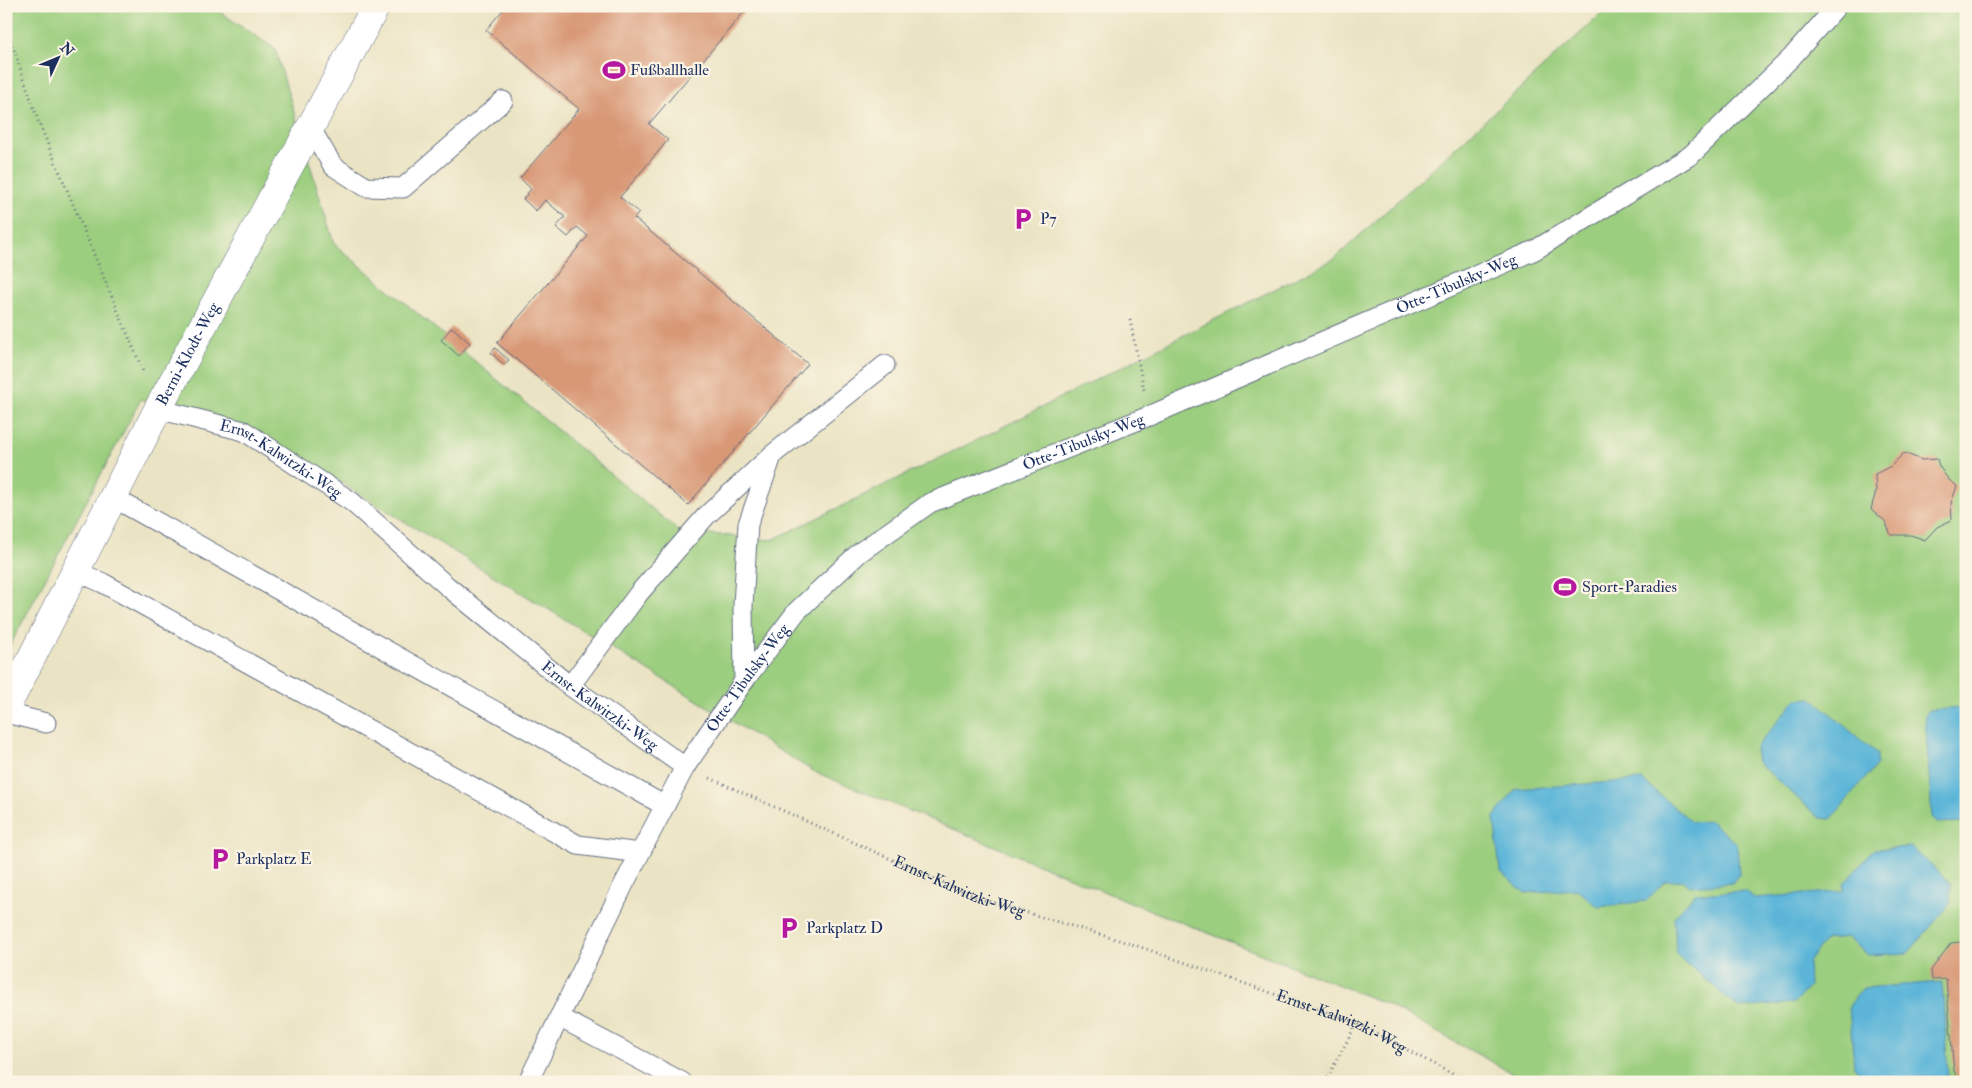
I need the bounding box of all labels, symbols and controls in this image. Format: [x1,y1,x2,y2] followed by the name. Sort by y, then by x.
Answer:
[32,32,82,82] north arrow
[56,38,78,60] text: N
[601,57,627,83] sports icon: Fußballhalle
[630,60,709,80] place label: Fußballhalle
[1010,206,1036,232] parking icon: P7
[1040,209,1057,229] place label: P7
[1393,249,1521,319] street label: Ötte-Tibulsky-Weg
[152,298,224,409] street label: Berni-Klodt-Weg
[1020,408,1148,475] street label: Ötte-Tibulsky-Weg
[218,415,347,503] street label: Ernst-Kalwitzki-Weg
[1552,574,1578,600] sports icon: Sport-Paradies
[1582,577,1677,598] place label: Sport-Paradies
[702,619,795,736] street label: Ötte-Tibulsky-Weg
[537,657,663,756] street label: Ernst-Kalwitzki-Weg
[207,846,233,872] parking icon: Parkplatz E
[236,849,311,870] place label: Parkplatz E
[890,851,1028,922] street label: Ernst-Kalwitzki-Weg
[776,915,802,941] parking icon: Parkplatz D
[806,918,883,939] place label: Parkplatz D
[1274,985,1411,1058] street label: Ernst-Kalwitzki-Weg

